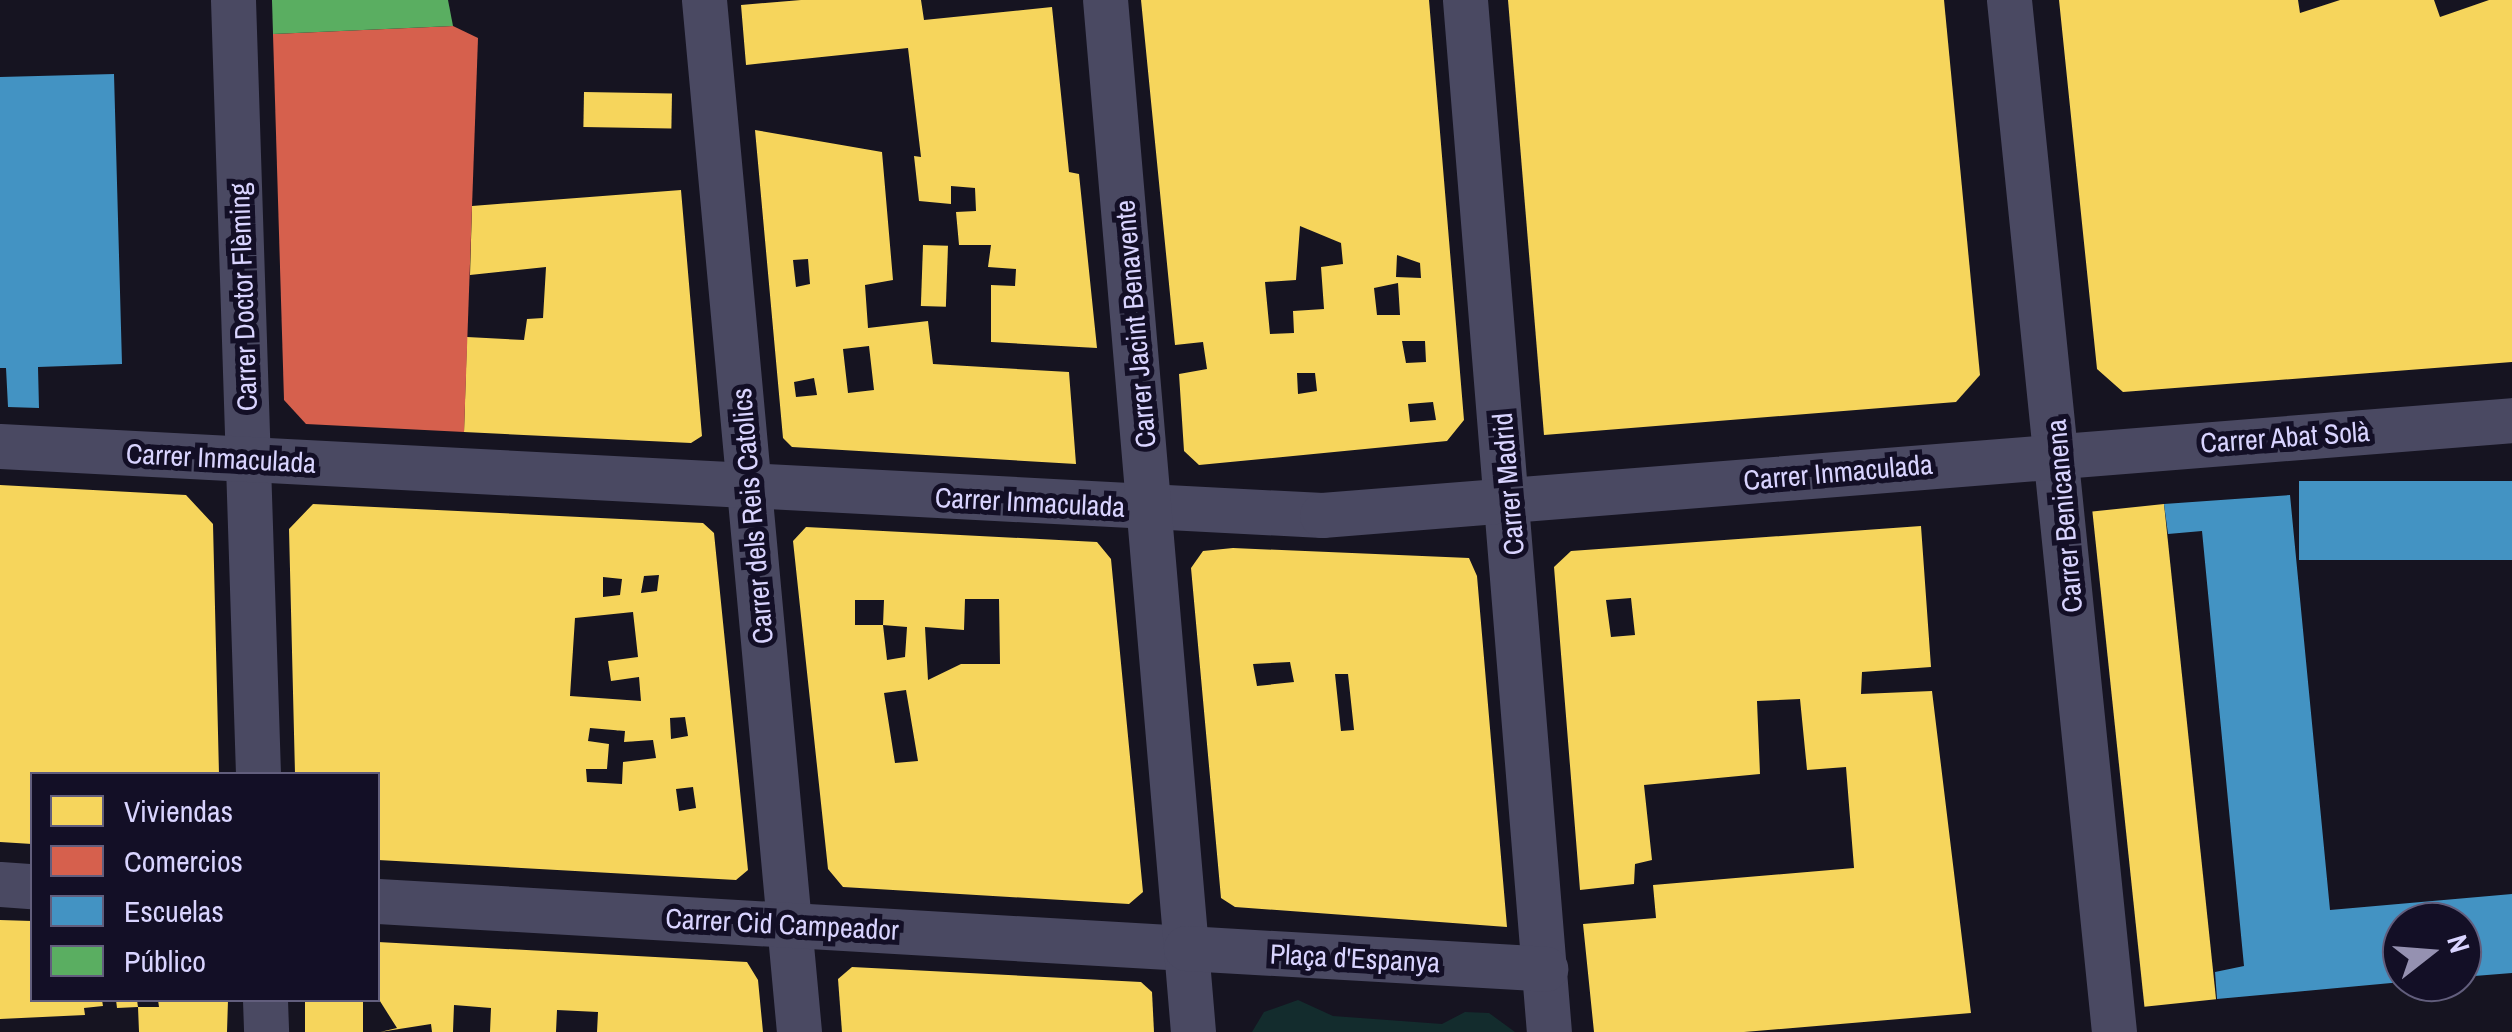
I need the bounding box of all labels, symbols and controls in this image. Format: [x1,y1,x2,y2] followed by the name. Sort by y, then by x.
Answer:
[222,182,264,412] street label: Carrer Doctor Flèming
[1107,199,1163,449] street label: Carrer Jacint Benavente
[724,387,780,645] street label: Carrer dels Reis Catolics
[1485,411,1531,557] street label: Carrer Madrid
[2199,414,2371,460] street label: Carrer Abat Solà
[2039,418,2089,614] street label: Carrer Benicanena
[125,436,317,480] street label: Carrer Inmaculada
[1742,447,1934,497] street label: Carrer Inmaculada
[934,480,1126,524] street label: Carrer Inmaculada
[30,772,380,1002] legend
[124,791,233,831] text: Viviendas
[124,841,243,881] text: Comercios
[124,891,224,931] text: Escuelas
[665,901,899,947] street label: Carrer Cid Campeador
[2382,902,2482,1002] north arrow
[2438,930,2479,957] text: N
[1269,937,1441,979] street label: Plaça d'Espanya
[124,941,206,981] text: Público

